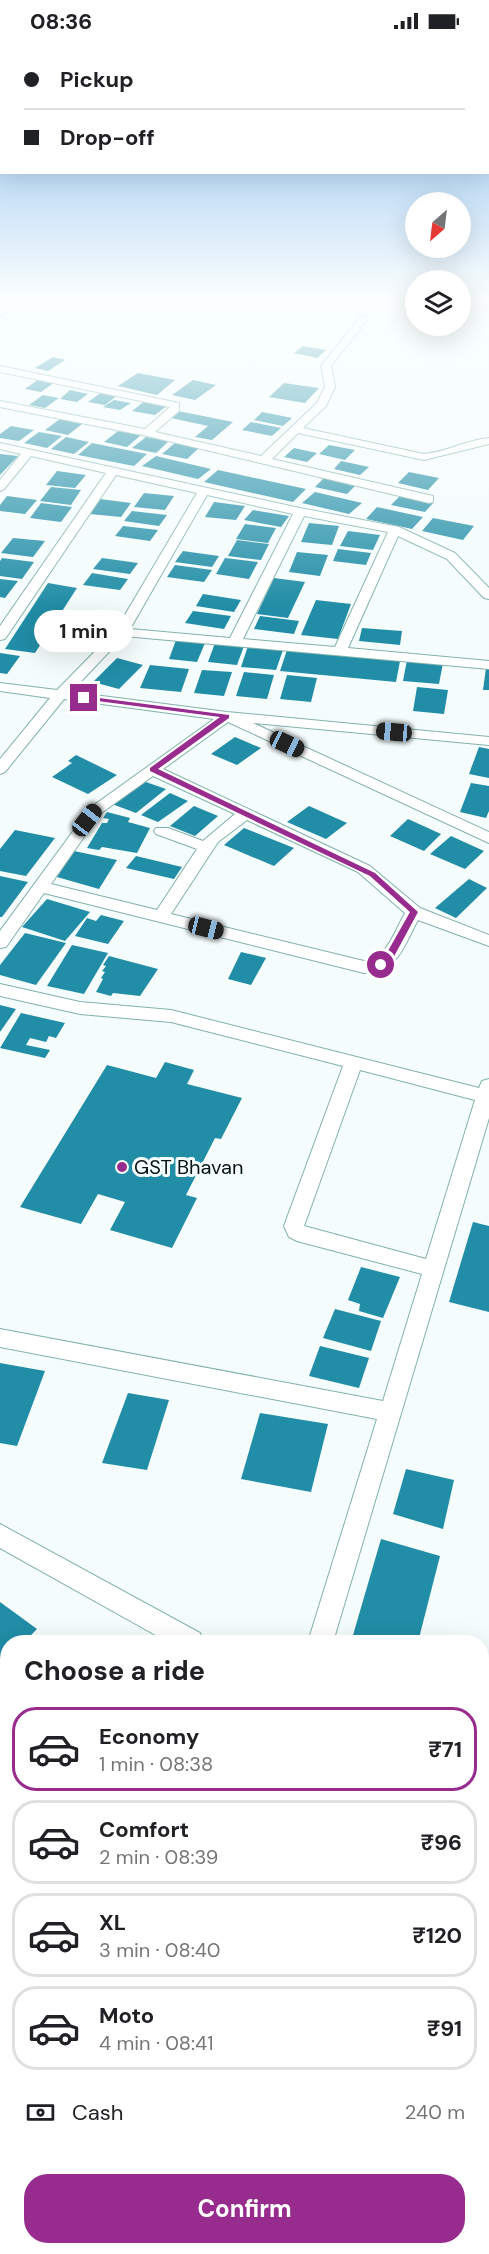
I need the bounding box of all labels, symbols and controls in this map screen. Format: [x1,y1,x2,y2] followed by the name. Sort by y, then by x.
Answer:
[30,7,92,36] text: 08:36
[60,65,134,94] text: Pickup
[60,123,155,152] text: Drop-off
[405,192,471,258] north arrow
[405,192,471,336] map controls
[405,270,471,336] button: layers
[34,611,134,653] callout: 1 min
[59,618,108,644] text: 1 min
[70,684,97,711] route end
[375,721,413,743] car
[267,728,307,760] car
[69,800,105,840] car
[186,915,226,941] car
[367,951,394,978] route start
[134,1154,243,1180] place label: GST Bhavan
[115,1160,129,1174] marker: GST Bhavan
[24,1653,205,1688] text: Choose a ride
[27,1722,81,1776] icon: car
[99,1722,199,1751] text: Economy
[428,1735,462,1764] text: ₹71
[99,1751,213,1777] text: 1 min · 08:38
[27,1815,81,1869] icon: car
[99,1815,189,1844] text: Comfort
[421,1828,462,1857] text: ₹96
[99,1844,218,1870] text: 2 min · 08:39
[27,1908,81,1962] icon: car
[99,1908,126,1937] text: XL
[412,1921,462,1950] text: ₹120
[99,1937,221,1963] text: 3 min · 08:40
[27,2001,81,2055] icon: car
[99,2001,154,2030] text: Moto
[427,2014,462,2043] text: ₹91
[99,2030,213,2056] text: 4 min · 08:41
[24,2096,57,2129] icon: cash
[72,2098,123,2127] text: Cash
[405,2099,465,2125] text: 240 m
[24,2174,465,2243] button: Confirm

